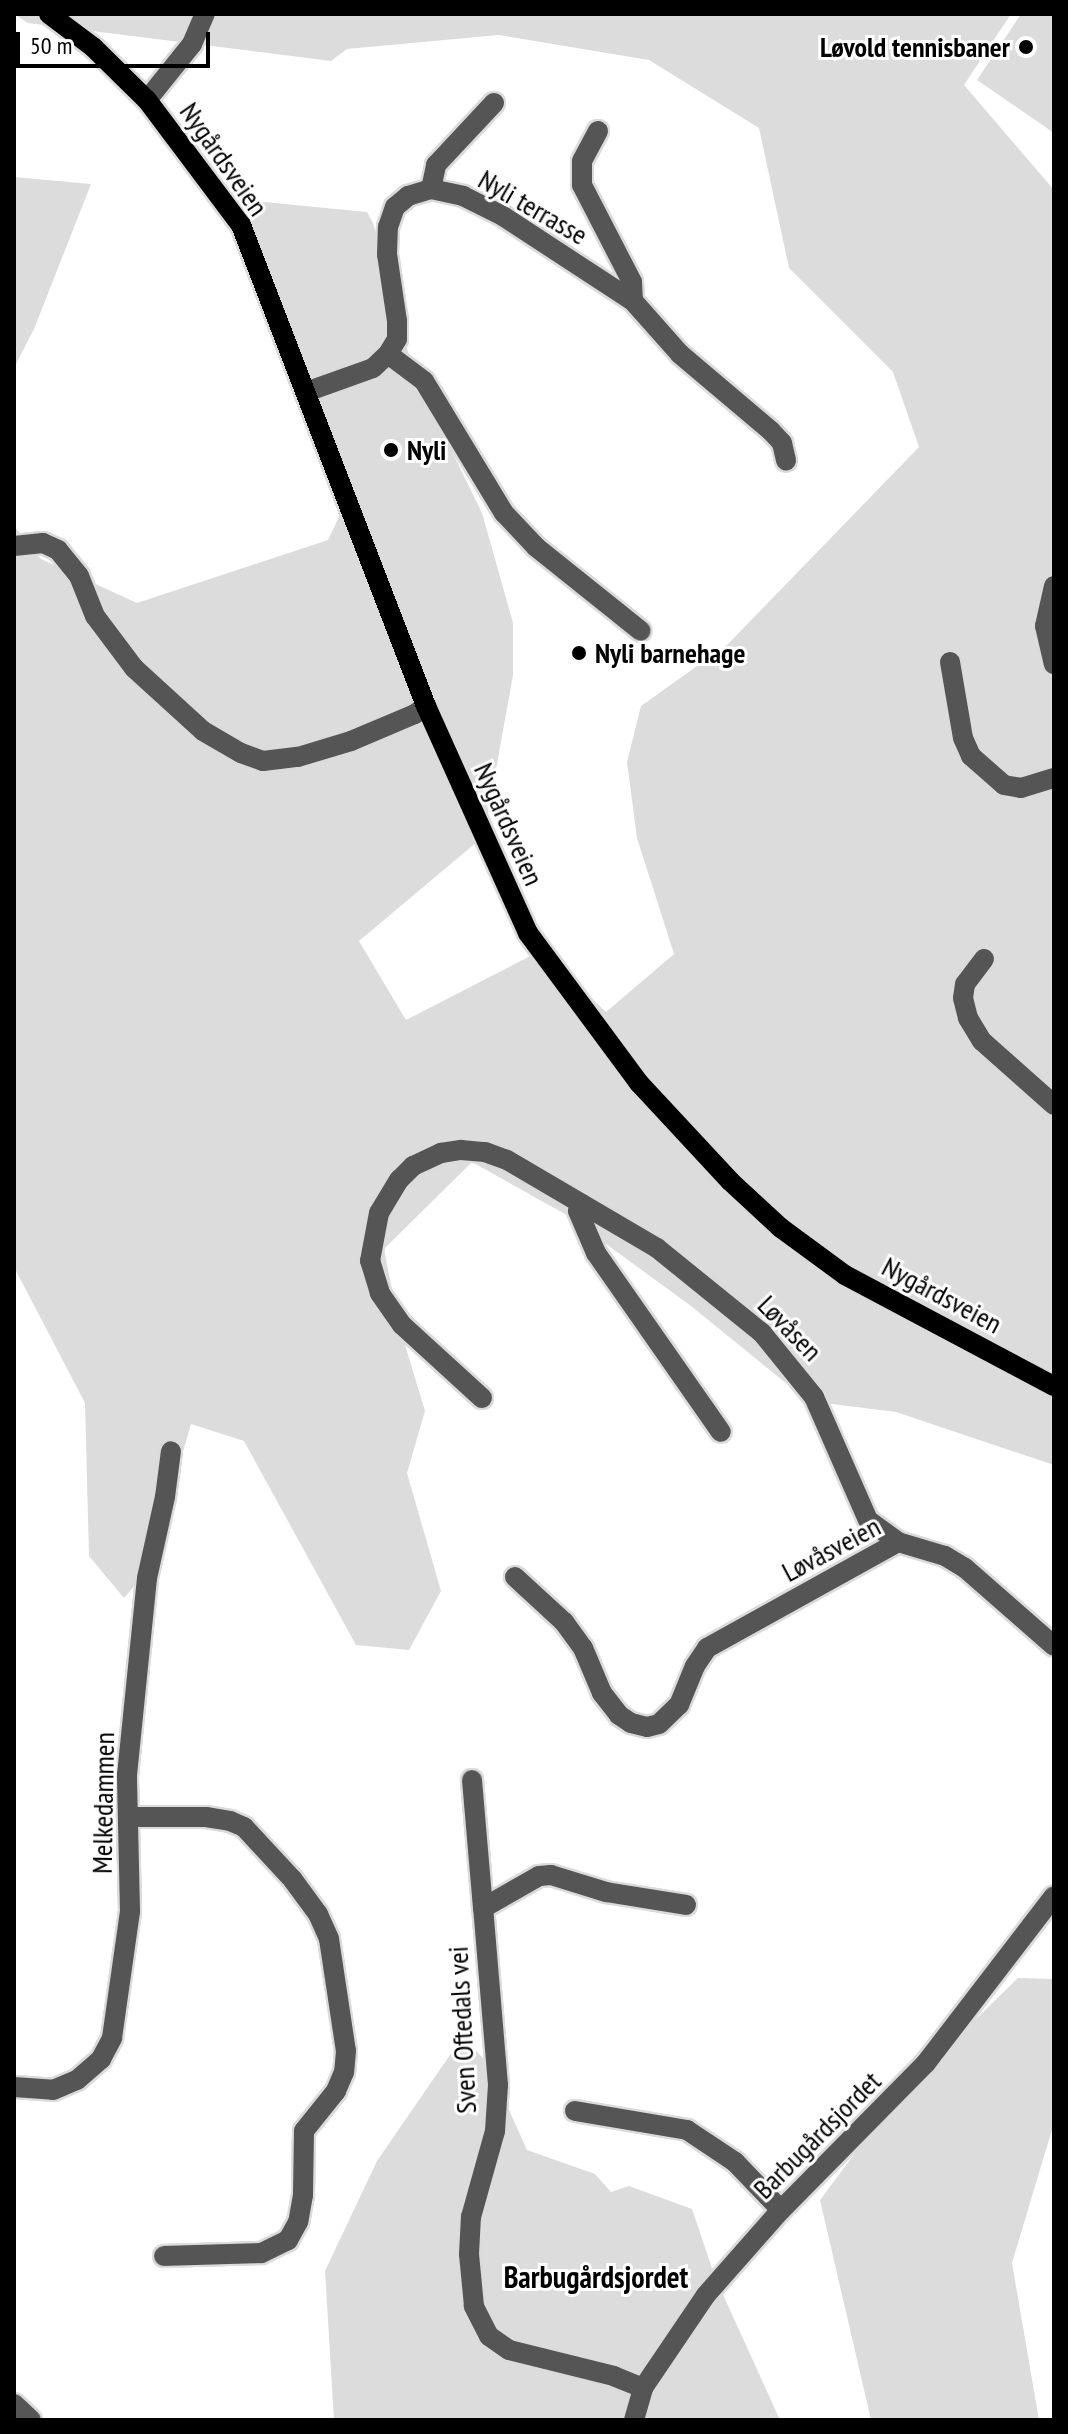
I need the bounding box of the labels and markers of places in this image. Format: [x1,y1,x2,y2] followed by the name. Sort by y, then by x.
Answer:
[820,30,1010,64] place label: Løvold tennisbaner
[1017,38,1035,56] marker: Løvold tennisbaner
[407,433,446,467] place label: Nyli
[382,441,400,459] marker: Nyli
[595,636,745,670] place label: Nyli barnehage
[570,644,588,662] marker: Nyli barnehage

